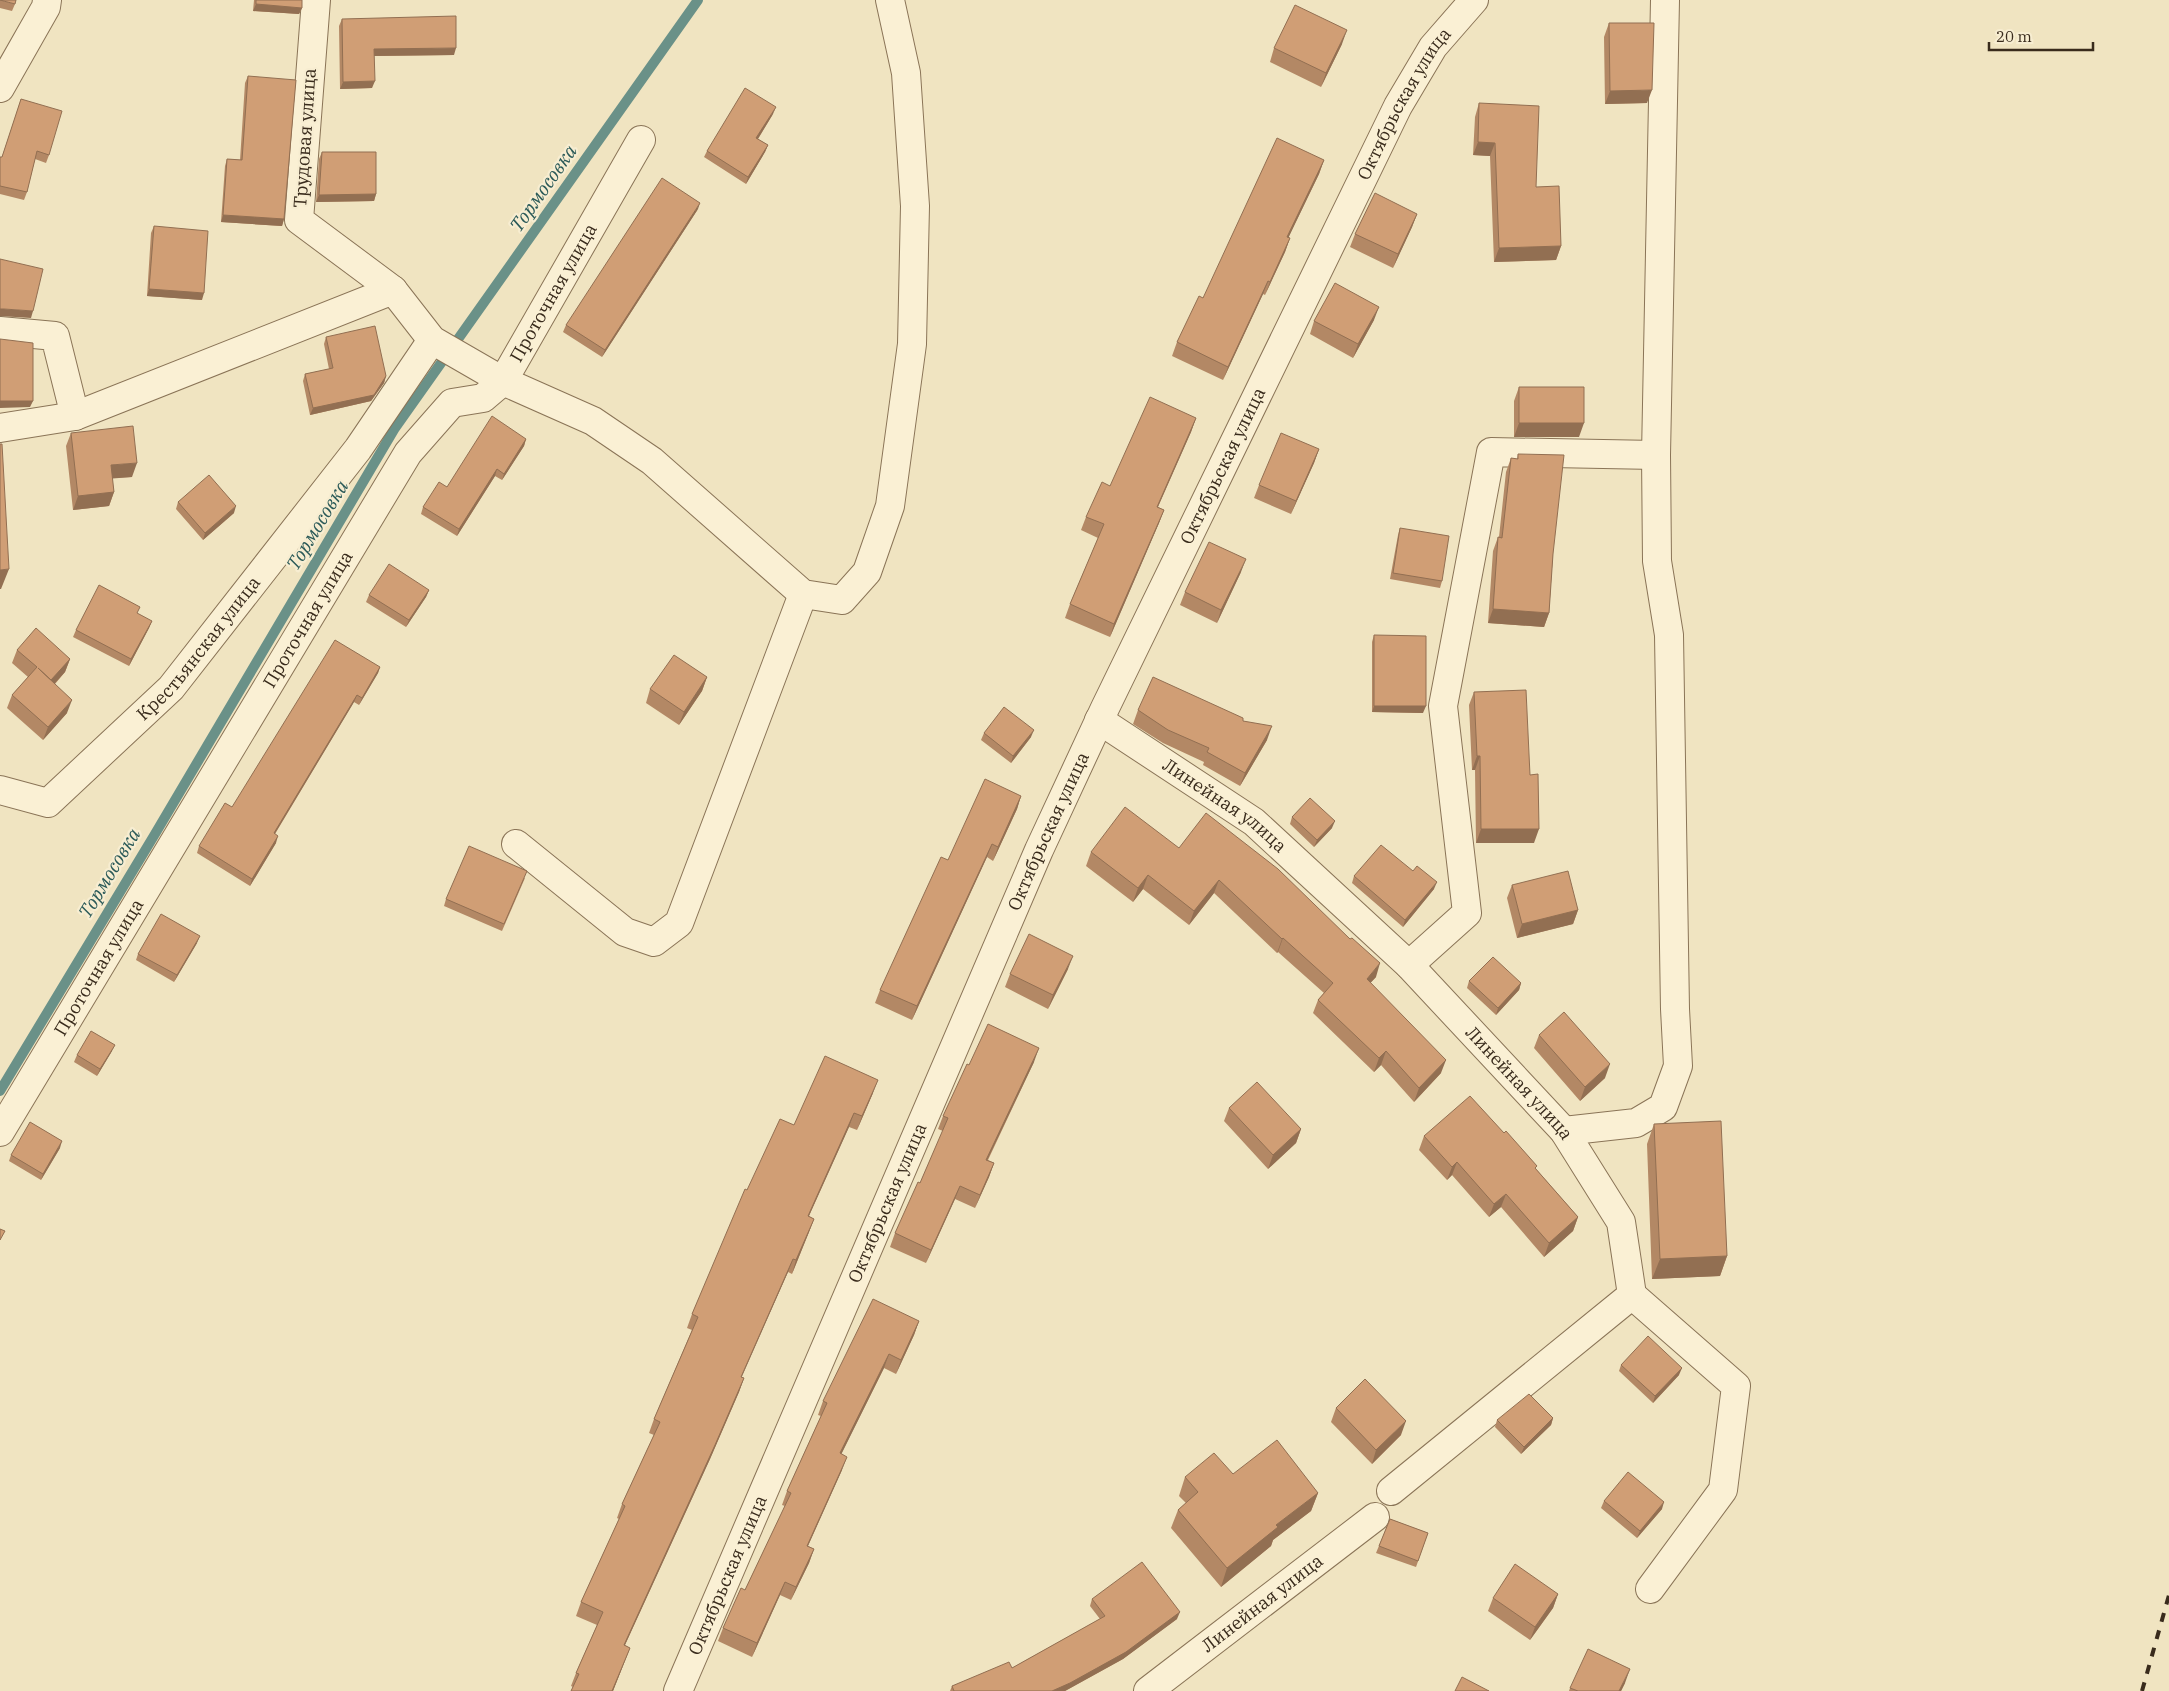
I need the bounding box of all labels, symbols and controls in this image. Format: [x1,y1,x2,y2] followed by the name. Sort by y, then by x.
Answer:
[1989,20,2093,52] scale bar
[1352,22,1456,184] street label: Октябрьская улица
[1996,27,2032,46] text: 20 m
[288,67,321,209] street label: Трудовая улица
[504,139,582,236] water label: Тормосовка
[504,219,602,366] street label: Проточная улица
[1174,383,1270,548] street label: Октябрьская улица
[281,475,354,574] water label: Тормосовка
[258,546,358,692] street label: Проточная улица
[132,571,265,725] street label: Крестьянская улица
[1002,748,1094,914] street label: Октябрьская улица
[1158,753,1292,857] street label: Линейная улица
[73,823,146,922] water label: Тормосовка
[48,894,149,1040] street label: Проточная улица
[1461,1021,1579,1144] street label: Линейная улица
[843,1119,931,1286] street label: Октябрьская улица
[683,1491,772,1658] street label: Октябрьская улица
[1197,1549,1328,1657] street label: Линейная улица

